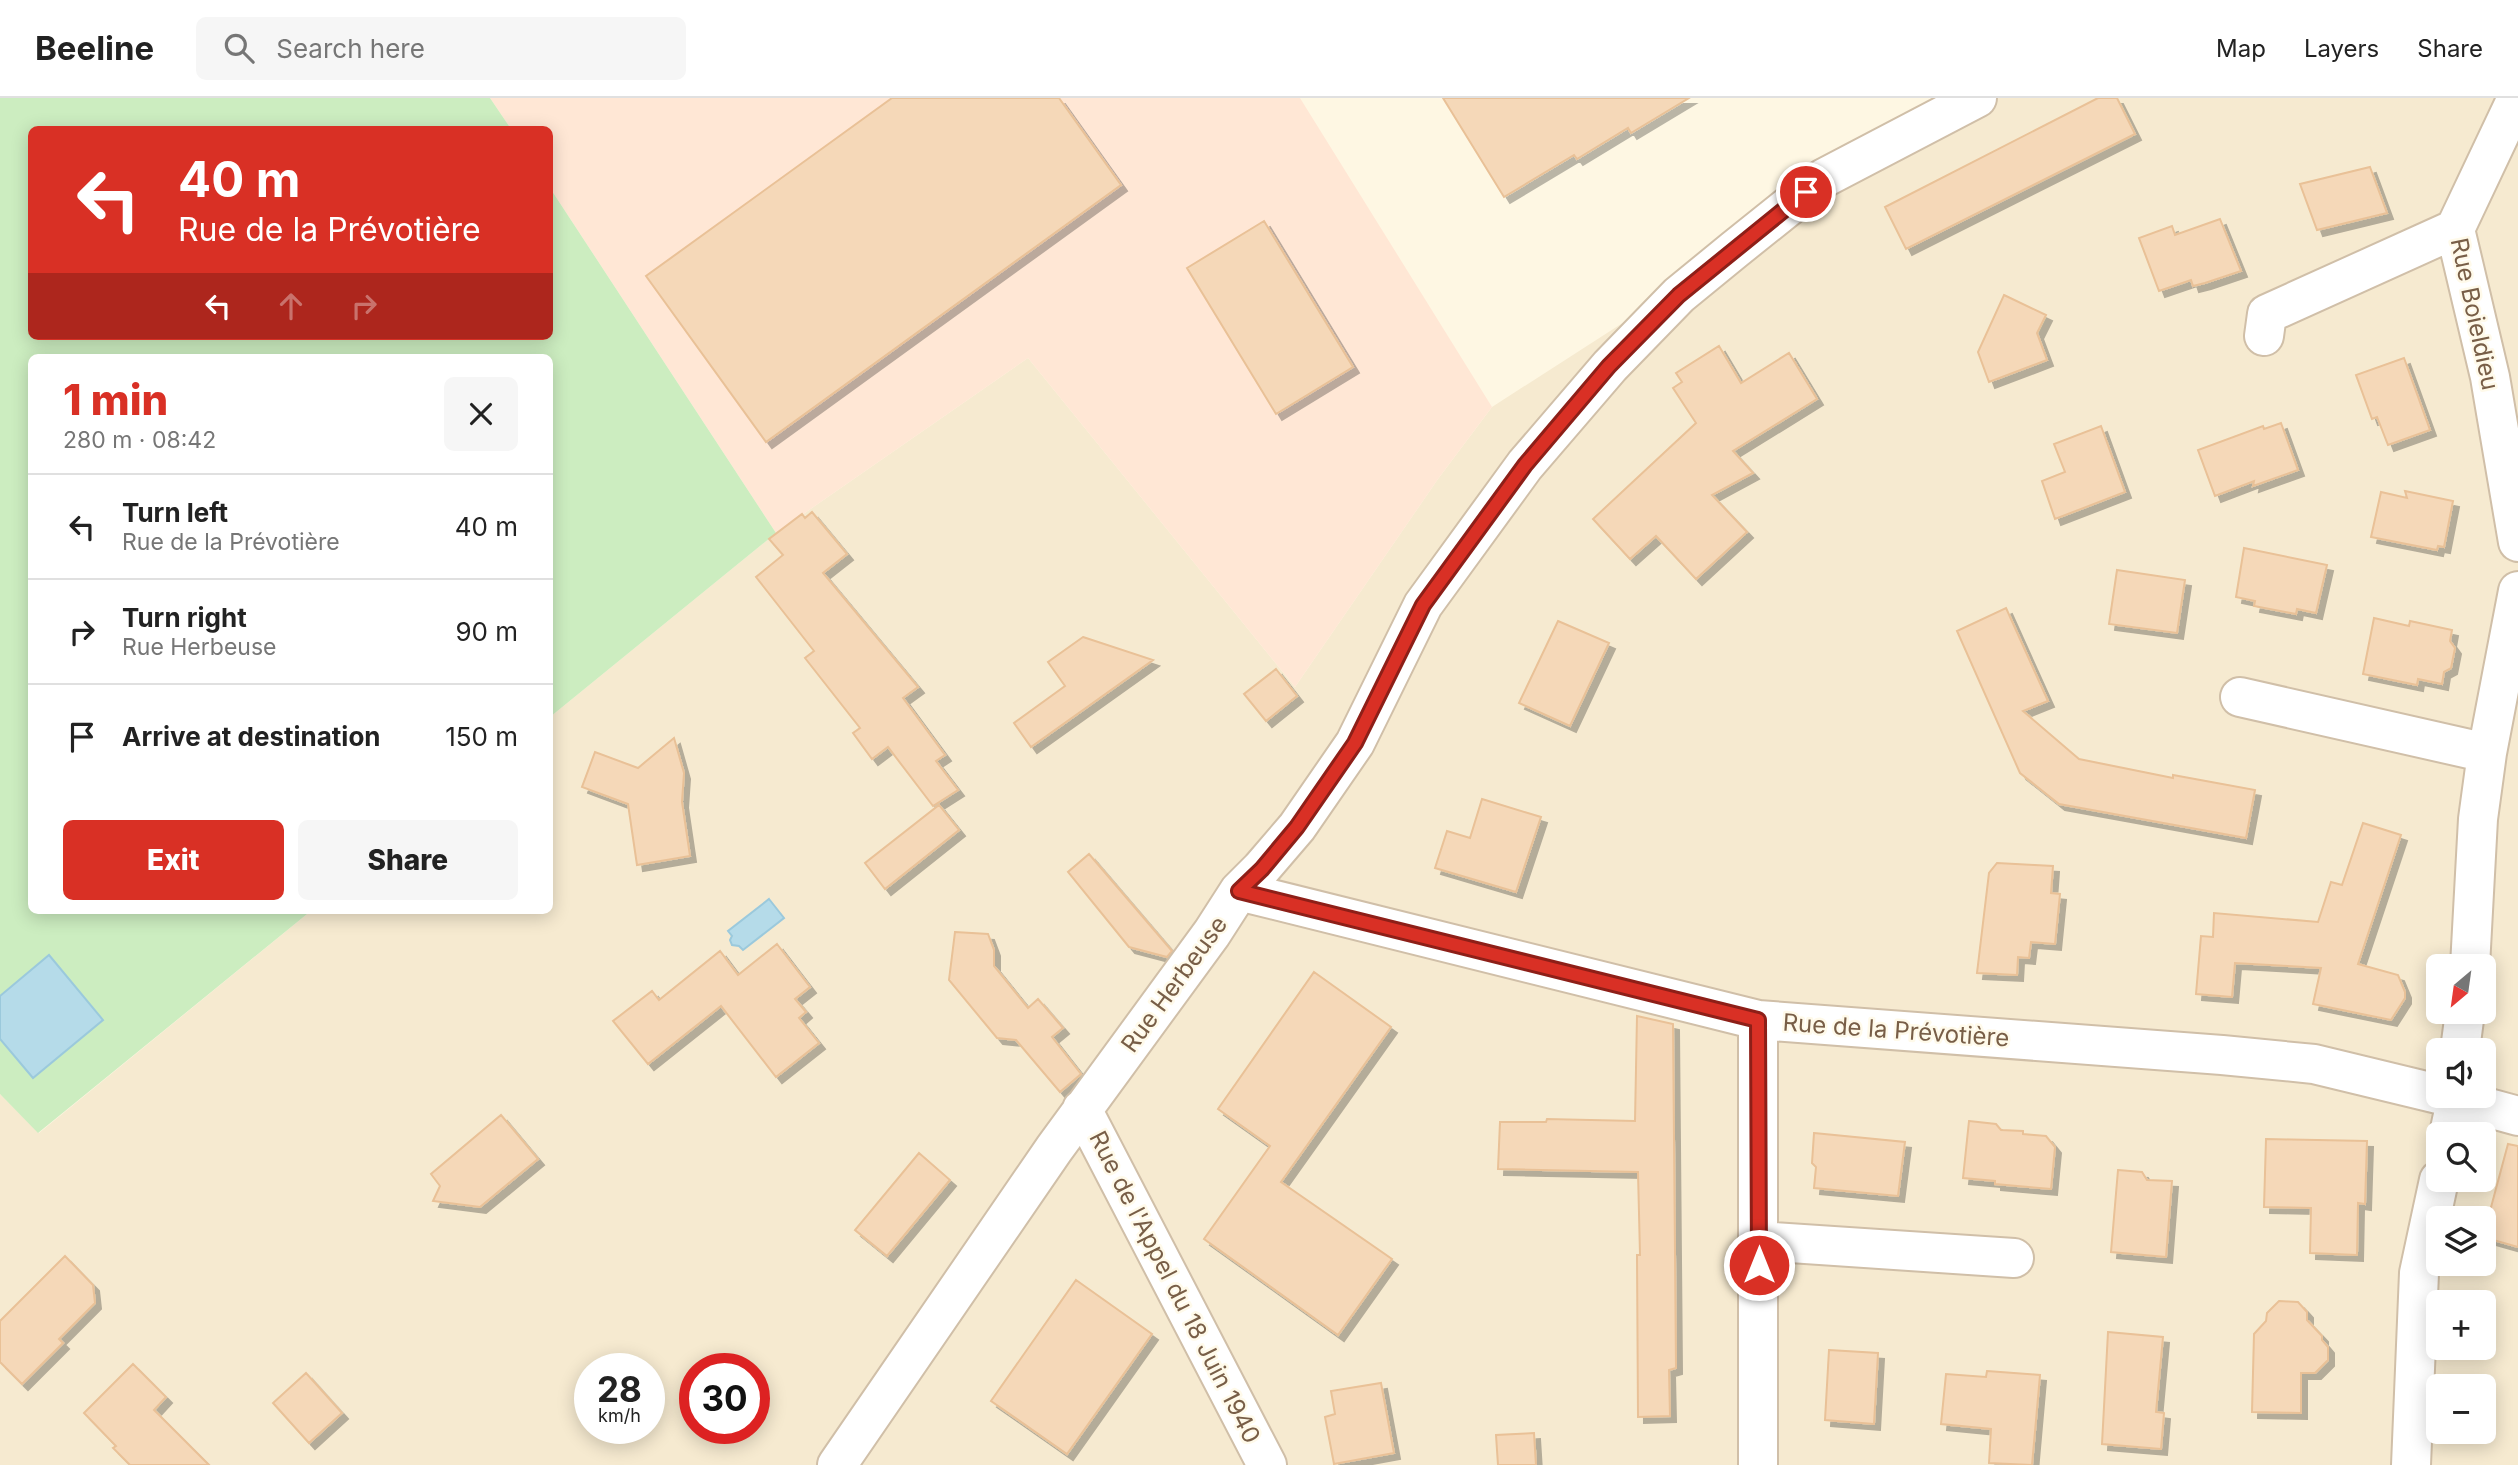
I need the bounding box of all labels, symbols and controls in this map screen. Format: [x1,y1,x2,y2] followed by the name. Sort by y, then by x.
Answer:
[196,17,686,80] search box
[35,28,154,68] text: Beeline
[220,29,258,67] icon: search
[276,33,425,64] text: Search here
[2216,34,2266,63] text: Map
[2304,34,2379,63] text: Layers
[2417,34,2483,63] text: Share
[178,150,301,209] text: 40 m
[63,154,154,245] icon: left
[1776,162,1836,222] pin
[1787,173,1825,211] icon: arrive
[178,210,481,249] text: Rue de la Prévotière
[2445,235,2505,393] street label: Rue Boieldieu
[199,287,237,325] icon: left
[272,287,310,325] icon: ahead
[345,287,383,325] icon: right
[63,374,168,425] text: 1 min
[444,377,518,451] button: close
[63,426,216,454] text: 280 m · 08:42
[122,497,228,528] text: Turn left
[63,508,101,546] icon: left
[455,511,518,542] text: 40 m
[122,528,340,556] text: Rue de la Prévotière
[122,602,247,633] text: Turn right
[63,613,101,651] icon: right
[455,616,518,647] text: 90 m
[122,633,276,661] text: Rue Herbeuse
[63,718,101,756] icon: arrive
[122,721,381,752] text: Arrive at destination
[445,721,518,752] text: 150 m
[63,820,284,900] button: Exit
[298,820,518,900] button: Share
[1115,910,1233,1058] street label: Rue Herbeuse
[2426,954,2496,1024] north arrow
[2426,954,2496,1444] map controls
[1782,1008,2010,1052] street label: Rue de la Prévotière
[2426,1038,2496,1108] button: sound
[2426,1122,2496,1192] button: search
[1083,1126,1267,1448] street label: Rue de l'Appel du 18 Juin 1940
[2426,1206,2496,1276] button: layers
[1722,1228,1796,1302] position arrow
[2426,1290,2496,1360] button: +
[679,1353,770,1444] speed limit sign: 30
[597,1368,642,1410] text: 28
[2426,1374,2496,1444] button: −
[598,1405,641,1426] text: km/h

